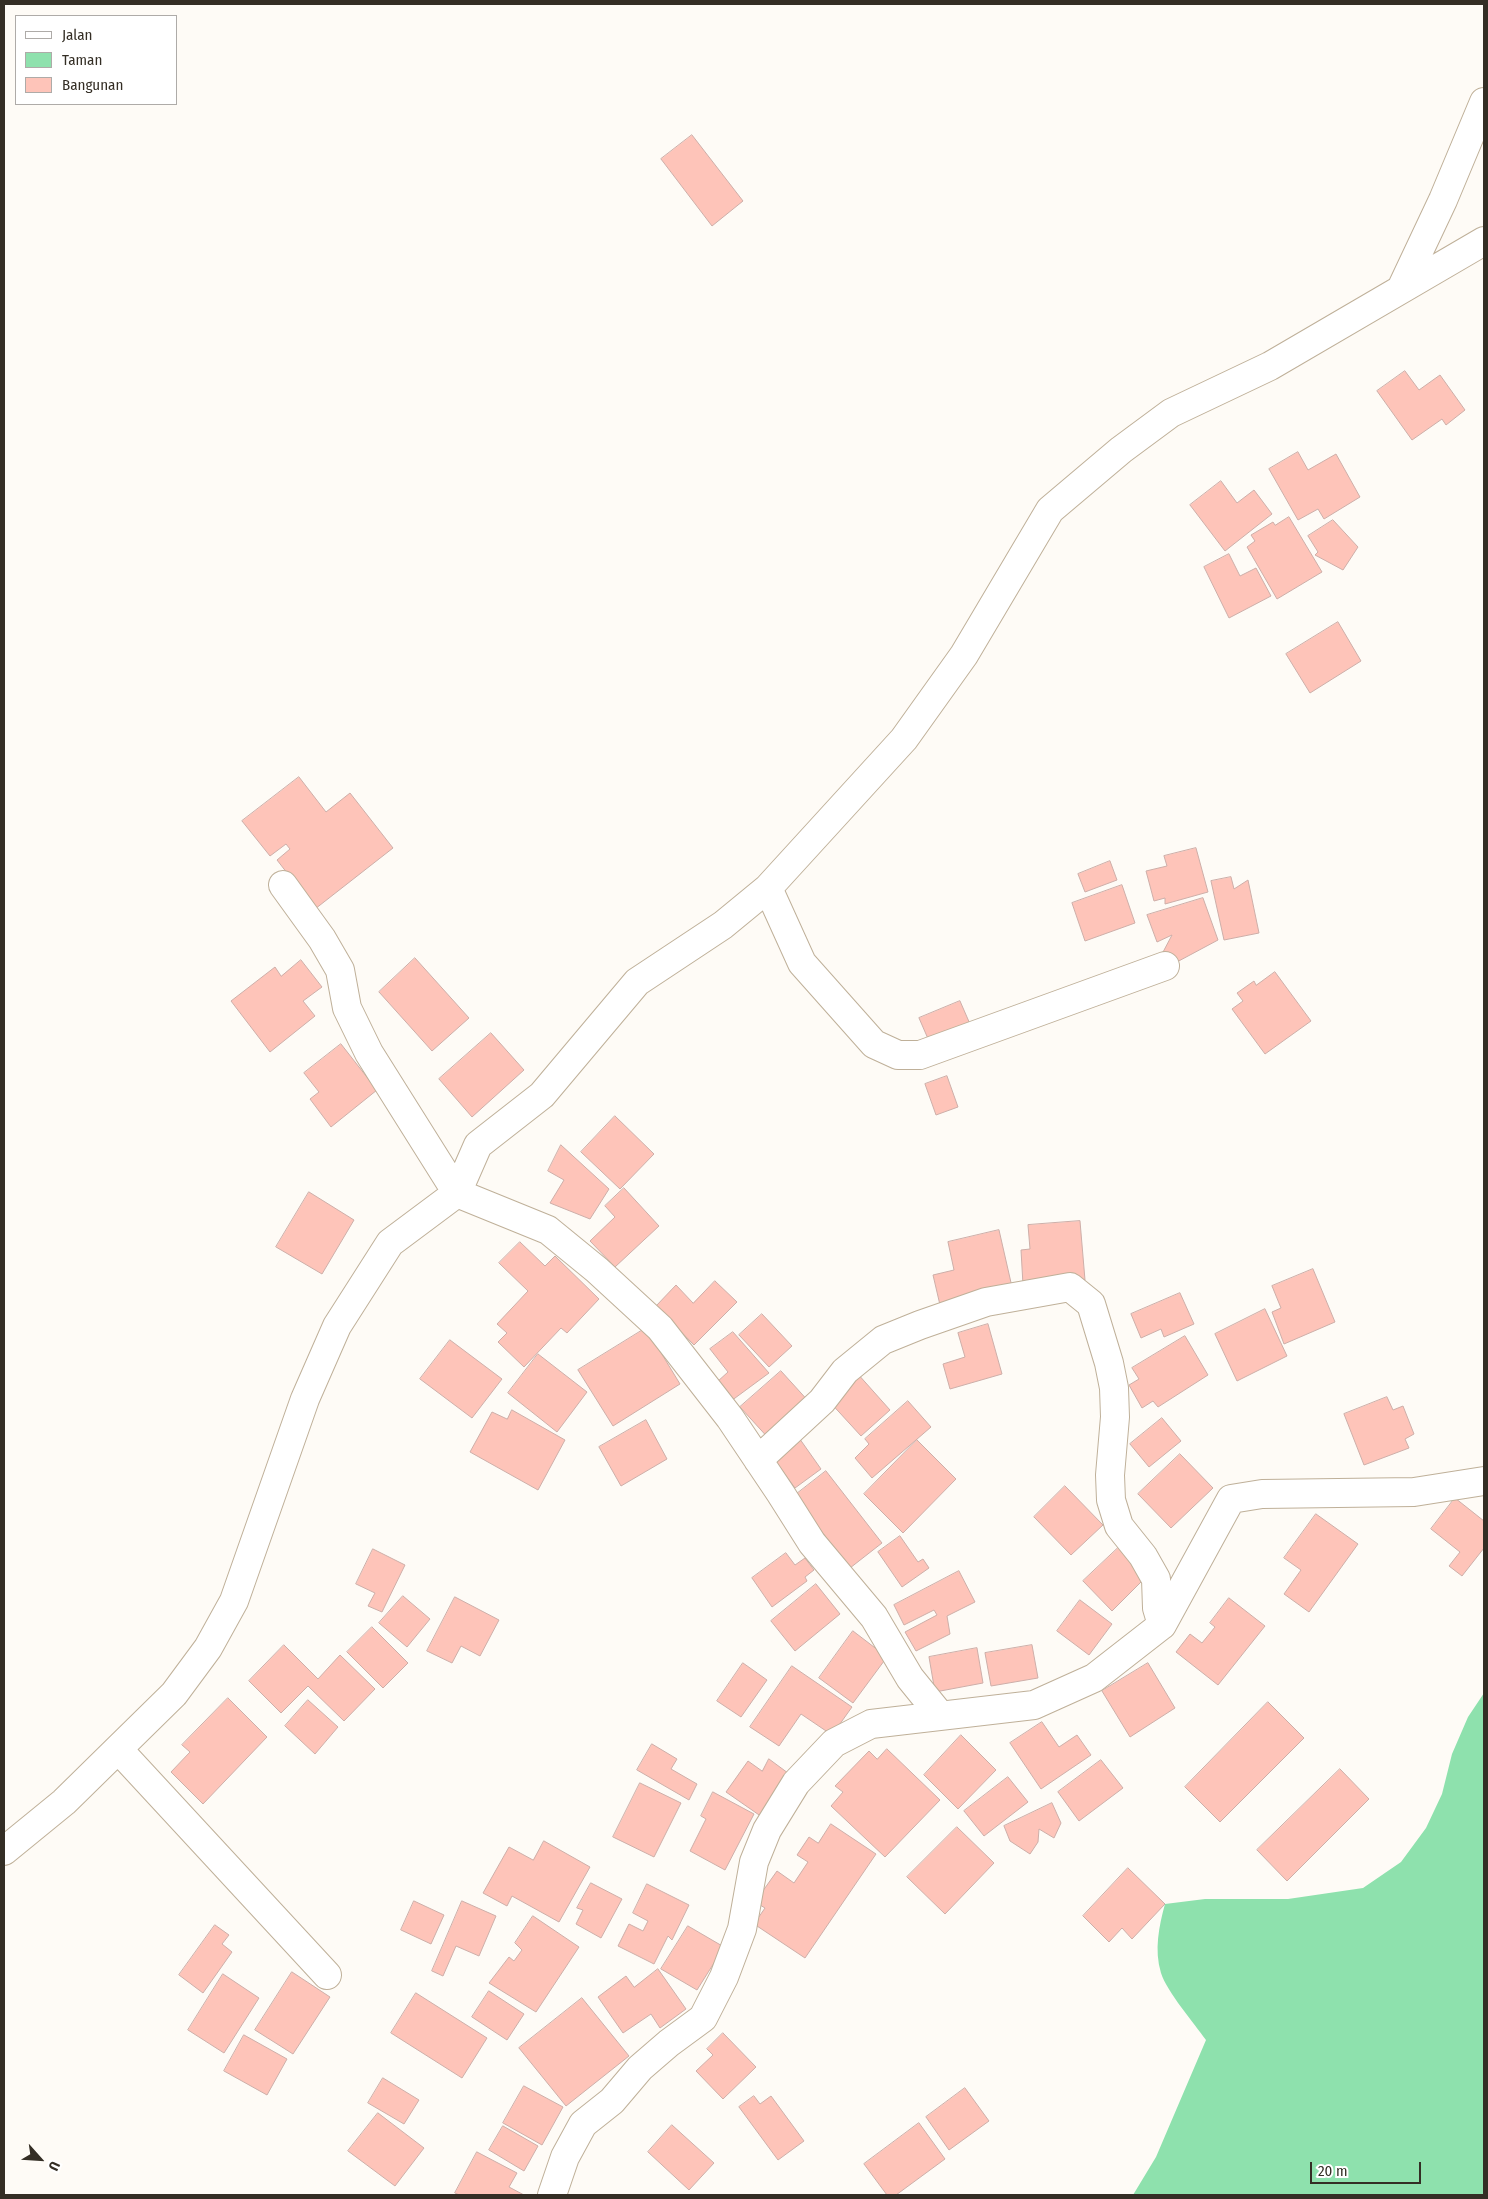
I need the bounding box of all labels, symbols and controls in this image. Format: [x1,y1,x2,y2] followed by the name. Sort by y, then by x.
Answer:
[15,15,178,105] legend
[62,26,92,44] text: Jalan
[62,51,102,69] text: Taman
[62,76,123,94] text: Bangunan
[15,2134,65,2184] north arrow
[1313,2152,1424,2184] scale bar
[44,2158,63,2173] text: U
[1318,2162,1348,2180] text: 20 m

